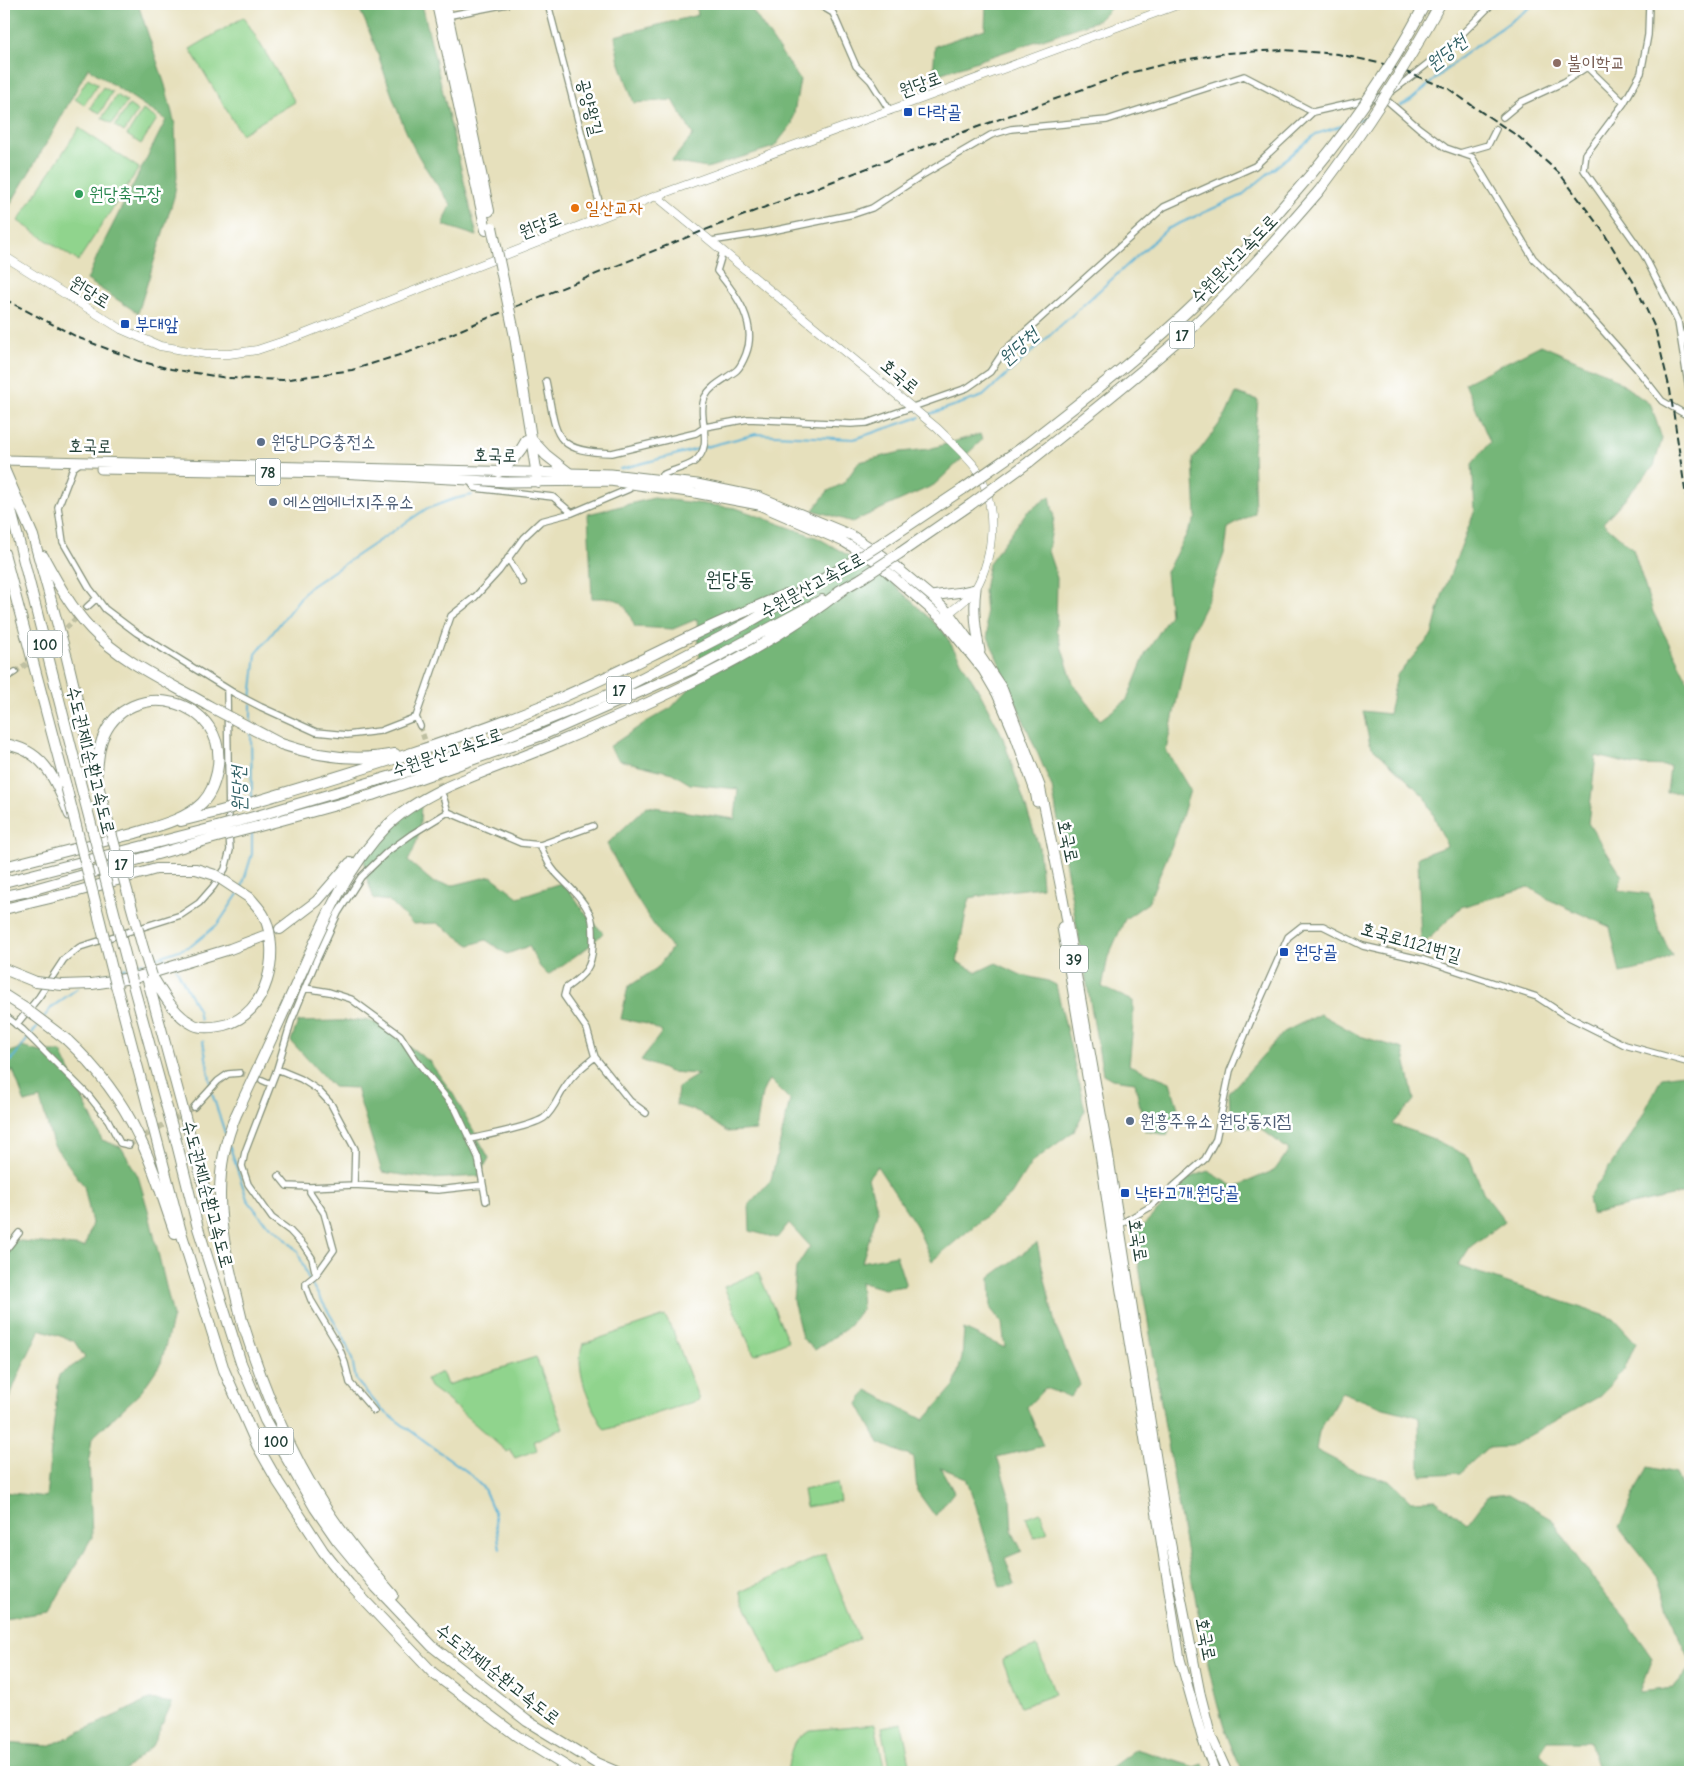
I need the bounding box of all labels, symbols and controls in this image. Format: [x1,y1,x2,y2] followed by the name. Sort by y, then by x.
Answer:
[1422,29,1473,76] water label: 원당천
[1567,53,1625,74] place label: 불이학교
[1551,57,1563,69] marker: 불이학교
[896,67,944,102] street label: 원당로
[572,76,607,138] street label: 공양왕길
[918,102,961,123] place label: 다락골
[902,106,914,118] marker: 다락골
[89,184,161,205] place label: 원당축구장
[73,188,85,200] marker: 원당축구장
[585,198,643,219] place label: 일산교자
[569,202,581,214] marker: 일산교자
[516,208,564,243] street label: 원당로
[1187,210,1282,308] street label: 수원문산고속도로
[66,272,114,313] street label: 원당로
[135,314,179,335] place label: 부대앞
[119,318,131,330] marker: 부대앞
[994,322,1044,370] water label: 원당천
[1170,322,1194,348] road number: 17
[876,354,923,398] street label: 호국로
[271,432,375,453] place label: 원당LPG충전소
[68,436,112,457] street label: 호국로
[255,436,267,448] marker: 원당LPG충전소
[473,445,517,466] street label: 호국로
[256,458,280,486] road number: 78
[283,492,413,513] place label: 에스엠에너지주유소
[267,496,279,508] marker: 에스엠에너지주유소
[756,548,868,623] street label: 수원문산고속도로
[706,568,754,591] district label: 원당동
[28,630,62,658] road number: 100
[606,676,632,704] road number: 17
[62,684,119,836] street label: 수도권제1순환고속도로
[389,724,505,781] street label: 수원문산고속도로
[228,764,250,812] water label: 원당천
[1053,818,1082,865] street label: 호국로
[108,851,134,878] road number: 17
[1358,918,1464,967] street label: 호국로1121번길
[1294,942,1337,963] place label: 원당골
[1060,946,1088,972] road number: 39
[1278,946,1290,958] marker: 원당골
[1140,1111,1291,1132] place label: 원흥주유소 원당동지점
[1124,1115,1136,1127] marker: 원흥주유소 원당동지점
[178,1118,237,1270] street label: 수도권제1순환고속도로
[1135,1183,1239,1204] place label: 낙타고개.원당골
[1119,1187,1131,1199] marker: 낙타고개.원당골
[1124,1217,1151,1263] street label: 호국로
[258,1428,294,1454] road number: 100
[1191,1616,1220,1662] street label: 호국로
[431,1619,564,1729] street label: 수도권제1순환고속도로

